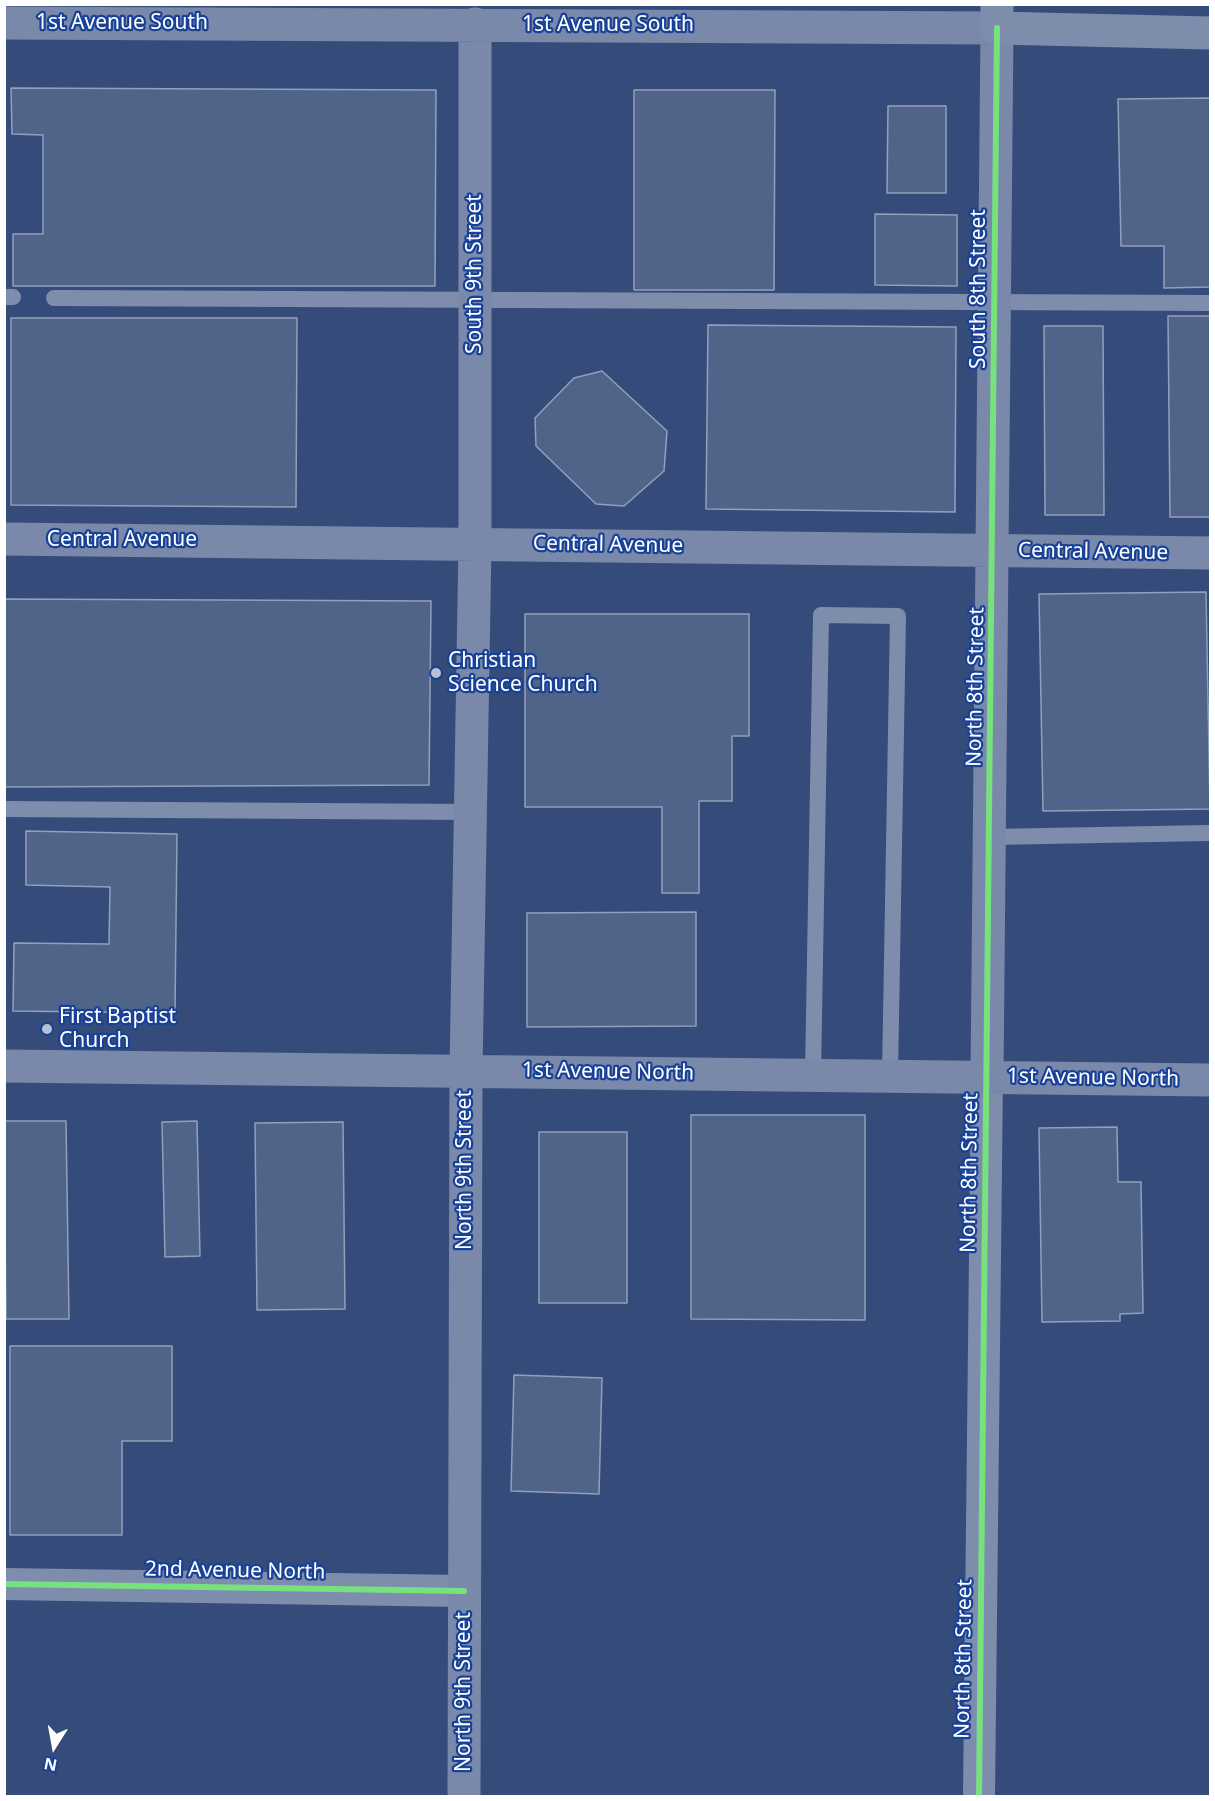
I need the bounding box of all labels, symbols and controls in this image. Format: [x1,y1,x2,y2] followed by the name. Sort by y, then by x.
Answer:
[36,10,208,36] street label: 1st Avenue South
[522,12,694,38] street label: 1st Avenue South
[462,194,488,354] street label: South 9th Street
[966,209,992,369] street label: South 8th Street
[47,527,197,553] street label: Central Avenue
[533,531,683,559] street label: Central Avenue
[1018,538,1168,566] street label: Central Avenue
[962,607,990,767] street label: North 8th Street
[448,648,598,698] place label: Christian Science Church
[429,666,443,680] marker: Christian Science Church
[59,1004,176,1054] place label: First Baptist Church
[40,1022,54,1036] marker: First Baptist Church
[522,1058,694,1086] street label: 1st Avenue North
[1007,1064,1179,1092] street label: 1st Avenue North
[452,1090,478,1250] street label: North 9th Street
[956,1093,984,1253] street label: North 8th Street
[145,1557,325,1585] street label: 2nd Avenue North
[950,1579,978,1739] street label: North 8th Street
[451,1612,477,1772] street label: North 9th Street
[24,1717,84,1777] north arrow
[42,1753,59,1777] text: N

